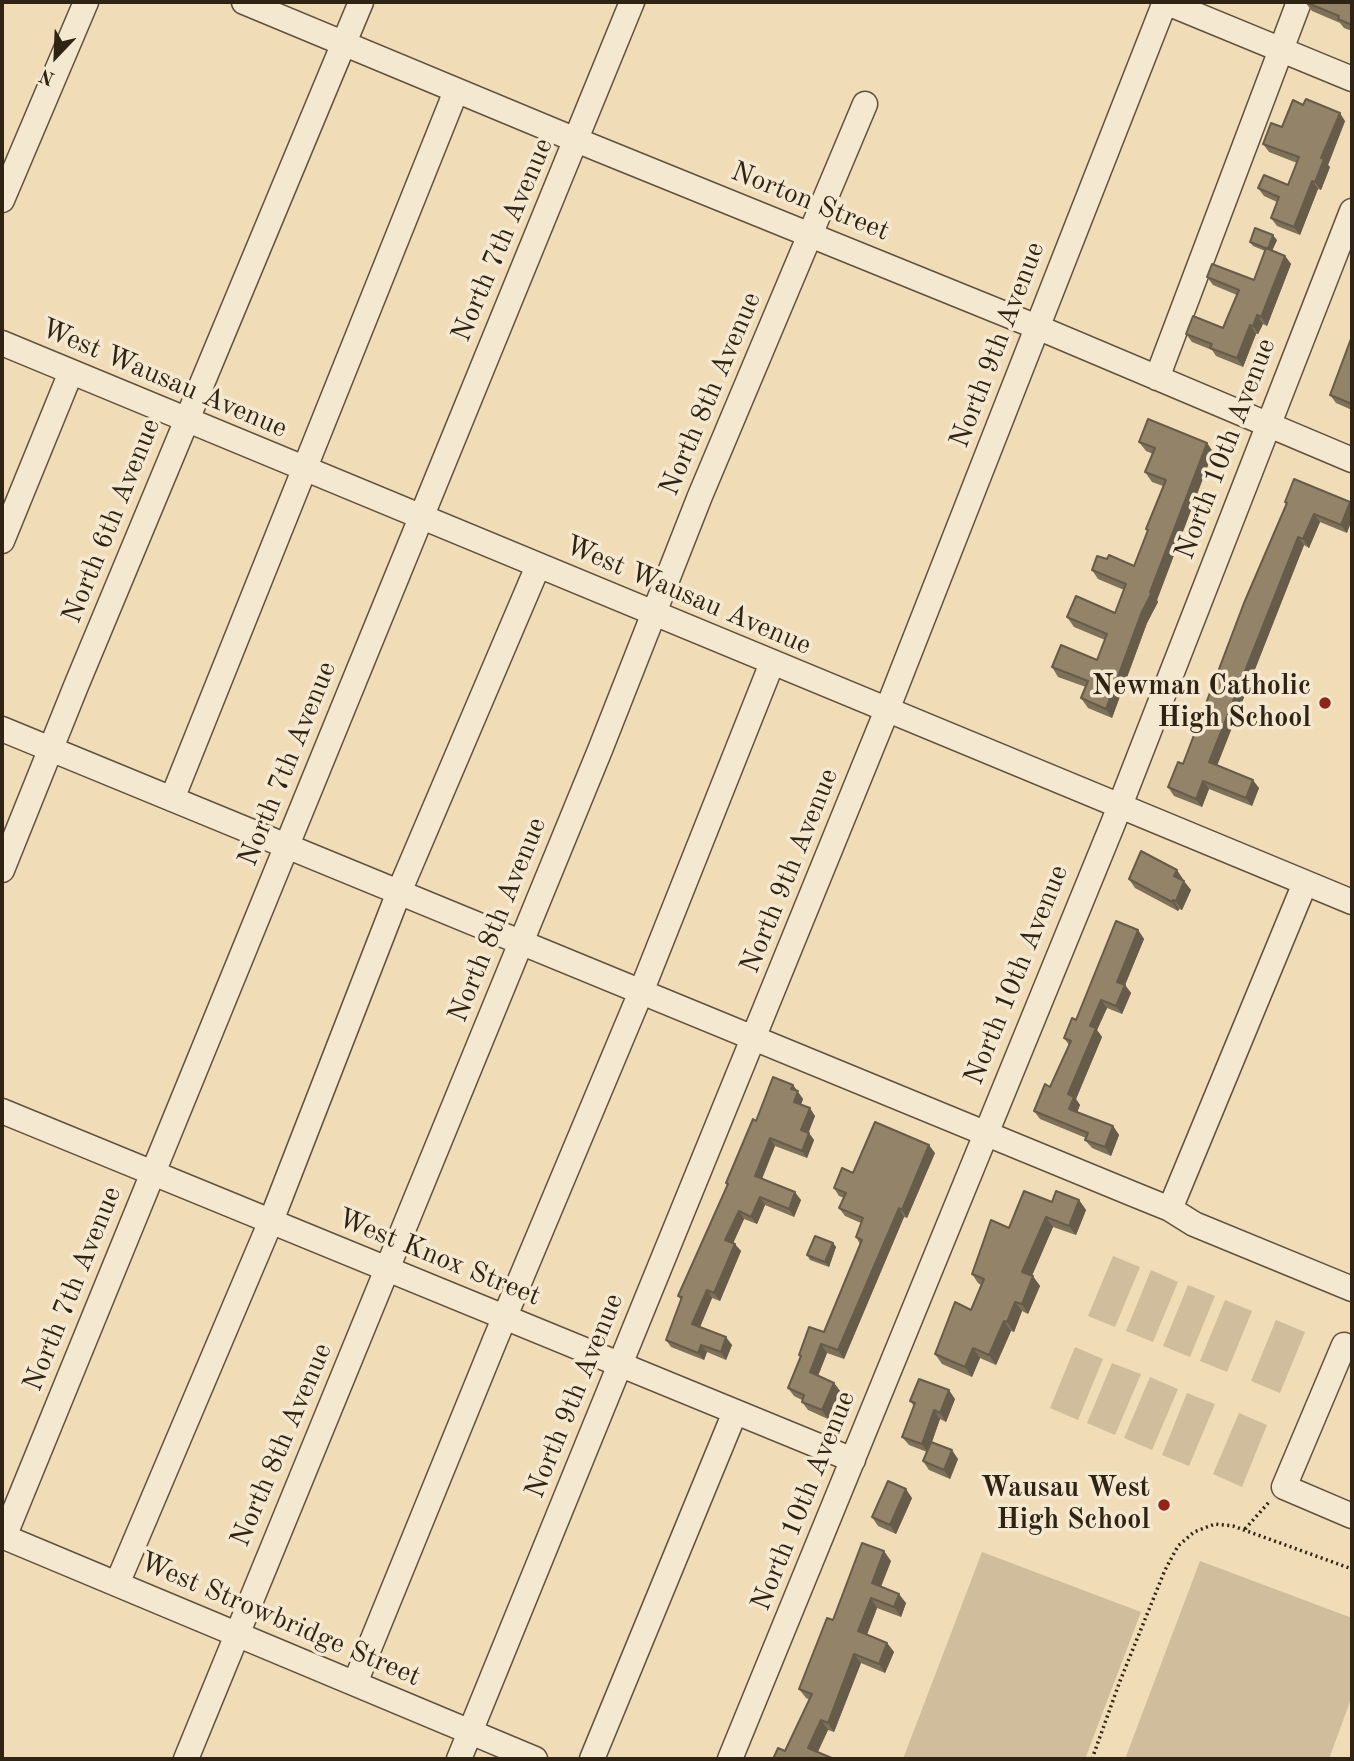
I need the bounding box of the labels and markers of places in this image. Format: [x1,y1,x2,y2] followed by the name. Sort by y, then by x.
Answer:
[1092,670,1311,736] place label: Newman Catholic High School
[1317,695,1333,711] marker: Newman Catholic High School
[981,1472,1150,1538] place label: Wausau West High School
[1156,1497,1172,1513] marker: Wausau West High School

